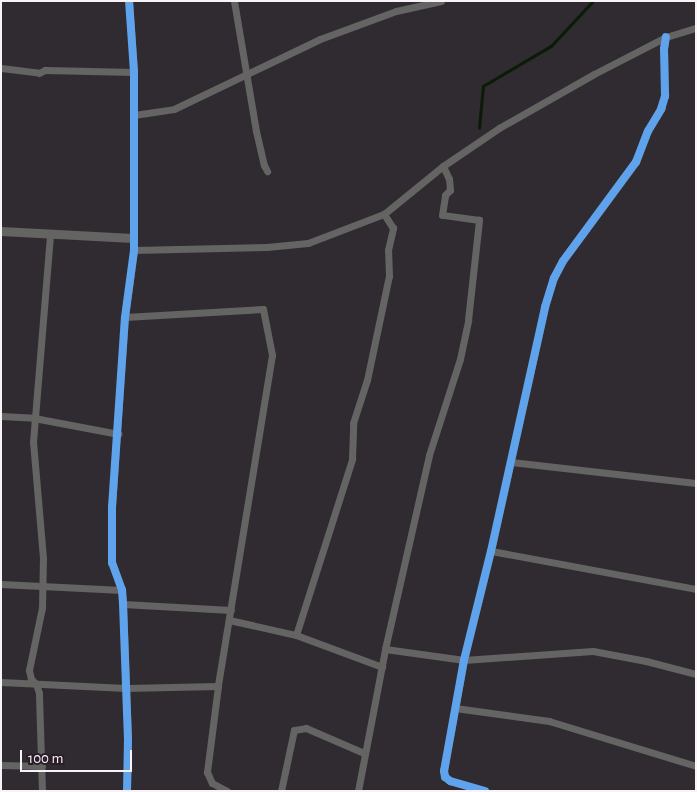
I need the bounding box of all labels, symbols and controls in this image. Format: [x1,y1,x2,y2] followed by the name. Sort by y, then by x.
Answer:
[22,740,135,772] scale bar
[28,751,63,766] text: 100 m

